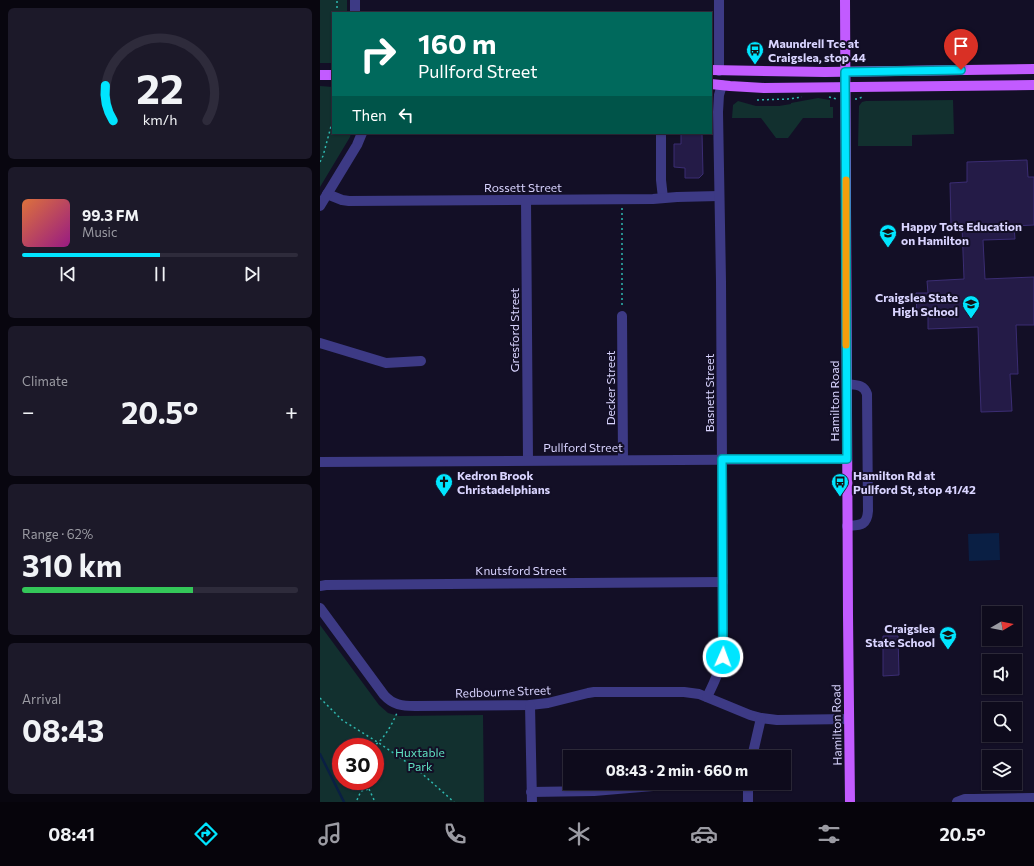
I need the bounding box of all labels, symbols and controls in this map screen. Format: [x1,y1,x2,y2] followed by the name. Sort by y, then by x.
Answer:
[418,26,496,60] text: 160 m
[352,28,404,80] icon: right
[944,29,978,70] pin
[950,35,972,57] icon: arrive
[768,36,867,64] place label: Maundrell Tce at Craigslea, stop 44
[745,40,765,65] bus stop icon: Maundrell Tce at Craigslea, stop 44
[418,60,538,82] text: Pullford Street
[136,62,184,113] text: 22
[395,104,417,126] icon: left
[352,106,387,124] text: Then
[143,110,177,128] text: km/h
[484,180,562,194] street label: Rossett Street
[82,206,139,224] text: 99.3 FM
[901,219,1022,247] place label: Happy Tots Education on Hamilton
[878,223,898,248] school or university icon: Happy Tots Education on Hamilton
[82,224,117,240] text: Music
[57,263,79,285] icon: previous
[149,263,171,285] icon: pause
[241,263,263,285] icon: next
[507,288,521,372] street label: Gresford Street
[875,290,958,318] place label: Craigslea State High School
[961,294,981,319] school or university icon: Craigslea State High School
[603,351,617,425] street label: Decker Street
[702,354,716,432] street label: Basnett Street
[827,360,841,442] street label: Hamilton Road
[22,373,68,389] text: Climate
[121,393,198,430] text: 20.5°
[22,398,35,425] text: −
[285,398,298,425] text: +
[543,440,623,454] street label: Pullford Street
[457,468,551,496] place label: Kedron Brook Christadelphians
[853,468,976,496] place label: Hamilton Rd at Pullford St, stop 41/42
[434,472,454,497] church icon: Kedron Brook Christadelphians
[830,472,850,497] bus stop icon: Hamilton Rd at Pullford St, stop 41/42
[22,526,93,542] text: Range · 62%
[22,546,122,583] text: 310 km
[475,563,567,577] street label: Knutsford Street
[982,606,1022,646] north arrow
[982,606,1022,790] map controls
[865,621,935,649] place label: Craigslea State School
[938,625,958,650] school or university icon: Craigslea State School
[702,636,744,678] position arrow
[982,654,1022,694] button: sound
[455,682,551,700] street label: Redbourne Street
[828,684,844,766] street label: Hamilton Road
[22,691,61,707] text: Arrival
[982,702,1022,742] button: search
[22,711,104,748] text: 08:43
[332,738,384,790] speed limit sign: 30
[395,745,445,773] park label: Huxtable Park
[982,750,1022,790] button: layers
[606,761,748,779] text: 08:43 · 2 min · 660 m
[192,820,220,848] icon: directions
[316,820,344,848] icon: music
[441,820,469,848] icon: phone
[565,820,593,848] icon: climate
[690,820,718,848] icon: car
[815,820,843,848] icon: filters
[48,823,95,845] text: 08:41
[939,823,986,845] text: 20.5°

